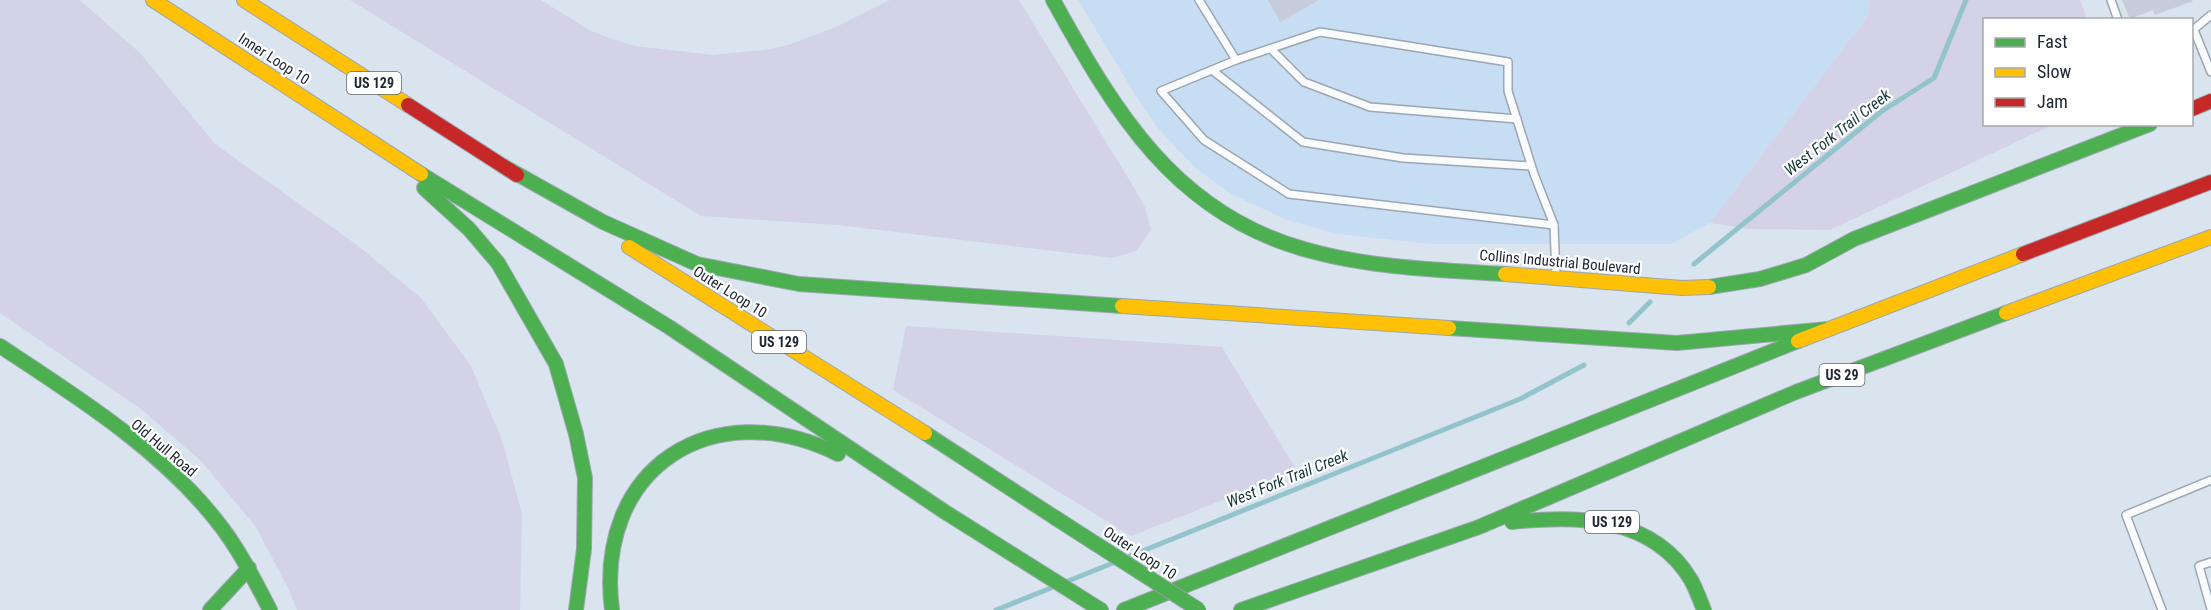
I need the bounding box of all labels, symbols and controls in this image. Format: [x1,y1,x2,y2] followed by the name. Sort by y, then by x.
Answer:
[1983,18,2193,126] legend
[235,29,313,89] street label: Inner Loop 10
[2037,31,2068,52] text: Fast
[2037,61,2072,82] text: Slow
[347,72,401,94] road number: US 129
[1781,84,1895,180] water label: West Fork Trail Creek
[2037,91,2068,112] text: Jam
[1479,246,1641,278] street label: Collins Industrial Boulevard
[690,262,770,322] street label: Outer Loop 10
[752,331,806,353] road number: US 129
[1820,364,1864,386] road number: US 29
[127,415,201,481] street label: Old Hull Road
[1224,445,1352,511] water label: West Fork Trail Creek
[1585,511,1639,533] road number: US 129
[1100,523,1180,583] street label: Outer Loop 10

